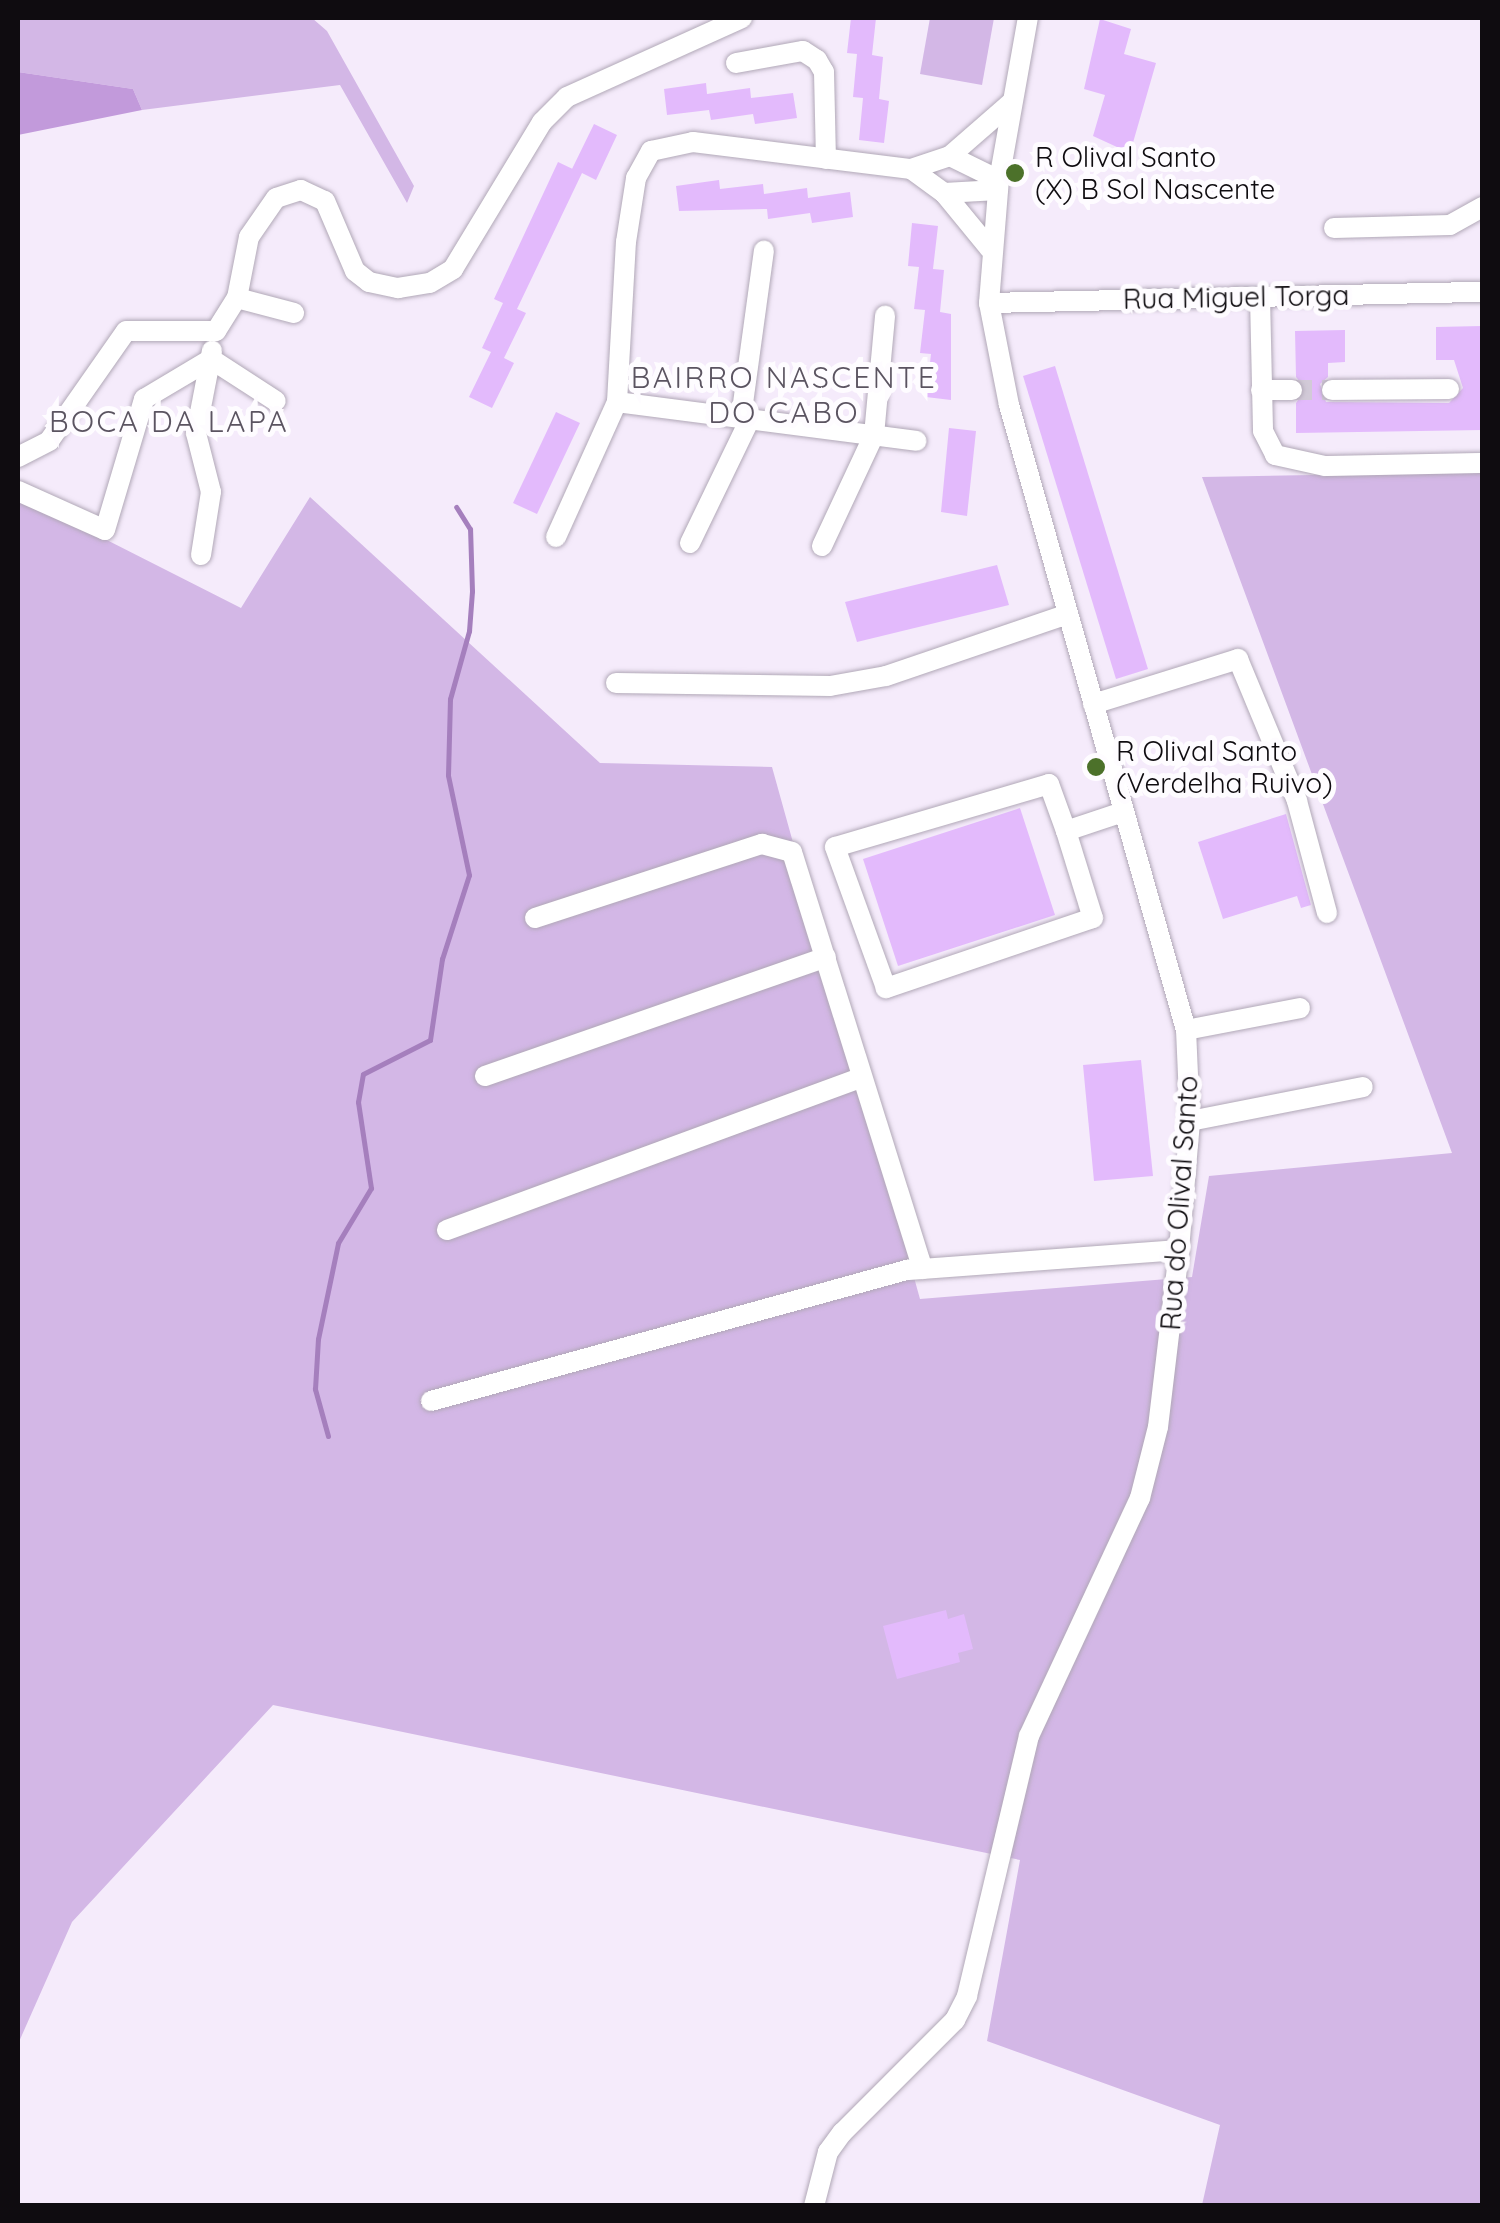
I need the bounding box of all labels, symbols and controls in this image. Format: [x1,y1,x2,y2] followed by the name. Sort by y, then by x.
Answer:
[1035,140,1275,206] place label: R Olival Santo (X) B Sol Nascente
[1004,162,1026,184] marker: R Olival Santo (X) B Sol Nascente
[1123,278,1349,316] street label: Rua Miguel Torga
[631,359,937,430] district label: BAIRRO NASCENTE DO CABO
[49,403,289,439] district label: BOCA DA LAPA
[1116,734,1333,800] place label: R Olival Santo (Verdelha Ruivo)
[1085,756,1107,778] marker: R Olival Santo (Verdelha Ruivo)
[1153,1074,1205,1332] street label: Rua do Olival Santo

